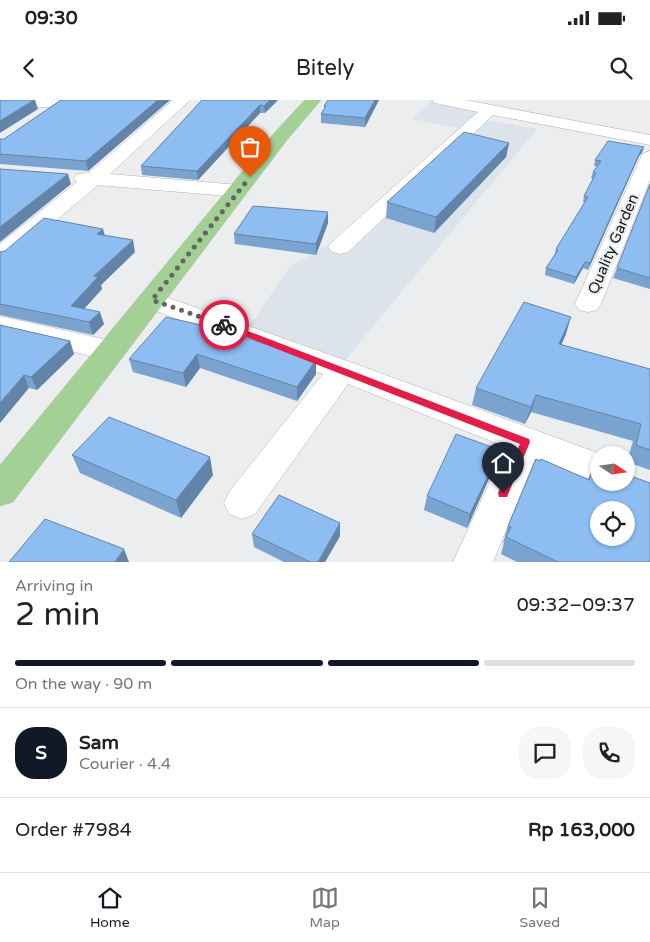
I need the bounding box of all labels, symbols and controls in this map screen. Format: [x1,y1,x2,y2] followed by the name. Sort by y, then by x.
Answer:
[25,7,78,29] text: 09:30
[15,54,43,82] icon: back
[607,54,635,82] icon: search
[296,55,354,81] text: Bitely
[229,126,271,177] pin
[236,133,264,161] icon: bag
[584,191,642,297] street label: Quality Garden
[199,300,249,350] courier
[210,311,238,339] icon: bike
[482,442,524,493] pin
[590,446,635,491] north arrow
[590,446,635,546] map controls
[489,449,517,477] icon: home
[590,501,635,546] button: locate
[15,576,93,596] text: Arriving in
[517,594,635,616] text: 09:32–09:37
[15,596,100,634] text: 2 min
[15,674,152,694] text: On the way · 90 m
[519,727,571,779] button: chat
[583,727,635,779] button: phone
[79,732,119,754] text: Sam
[35,742,47,764] text: S
[79,754,171,774] text: Courier · 4.4
[15,819,132,841] text: Order #7984
[528,819,635,841] text: Rp 163,000
[90,884,130,931] tab: Home
[309,884,340,931] tab: Map
[520,884,560,931] tab: Saved

